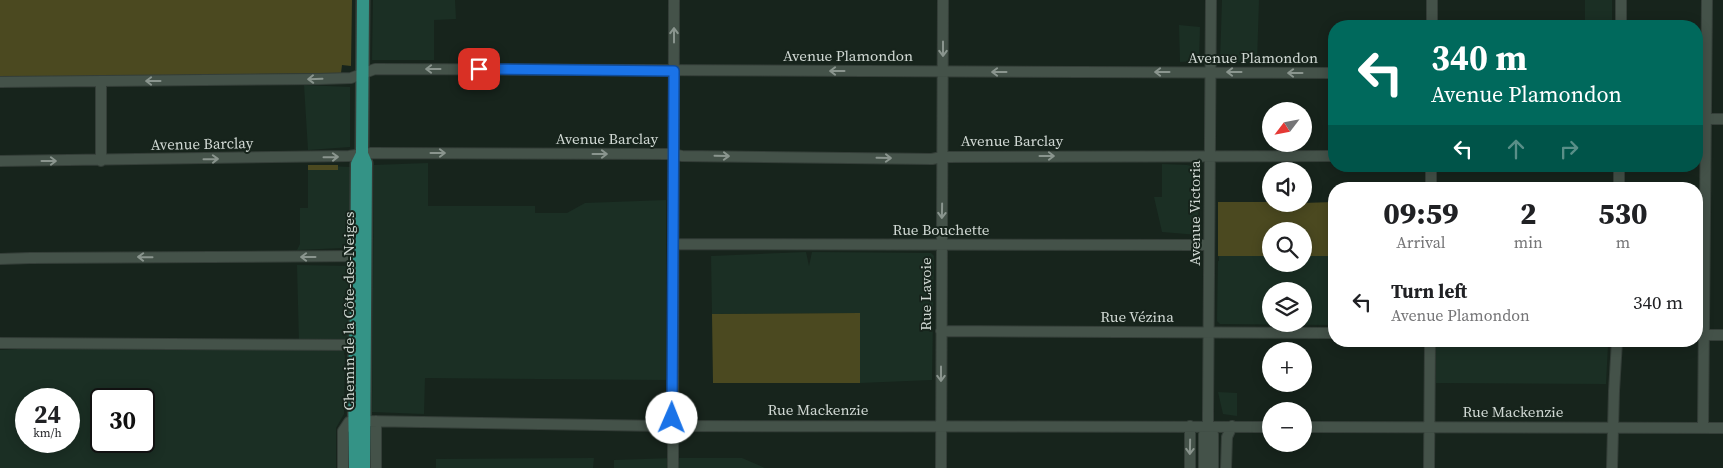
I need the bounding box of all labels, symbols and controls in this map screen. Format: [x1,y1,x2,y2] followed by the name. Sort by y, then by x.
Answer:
[669,28,679,44] one-way arrow
[1431,34,1527,82] text: 340 m
[938,40,948,56] one-way arrow
[1348,40,1413,105] icon: left
[783,45,913,66] street label: Avenue Plamondon
[1188,47,1318,68] street label: Avenue Plamondon
[458,48,500,90] pin
[465,55,493,83] icon: arrive
[425,64,441,74] one-way arrow
[829,66,845,76] one-way arrow
[991,67,1008,77] one-way arrow
[1154,67,1170,77] one-way arrow
[1226,68,1242,77] one-way arrow
[1287,68,1304,78] one-way arrow
[307,75,323,84] one-way arrow
[145,76,161,86] one-way arrow
[1431,79,1622,109] text: Avenue Plamondon
[1262,102,1312,152] north arrow
[1262,102,1312,452] map controls
[556,128,659,149] street label: Avenue Barclay
[961,130,1064,151] street label: Avenue Barclay
[151,132,254,155] street label: Avenue Barclay
[1449,135,1477,163] icon: left
[1502,135,1530,163] icon: ahead
[1555,135,1583,163] icon: right
[429,148,445,158] one-way arrow
[592,149,608,159] one-way arrow
[1038,151,1054,161] one-way arrow
[323,152,339,161] one-way arrow
[714,152,730,161] one-way arrow
[876,153,892,163] one-way arrow
[203,154,219,163] one-way arrow
[40,156,56,166] one-way arrow
[1184,160,1205,266] street label: Avenue Victoria
[1262,162,1312,212] button: sound
[1383,193,1458,234] text: 09:59
[1520,193,1537,234] text: 2
[1598,193,1648,234] text: 530
[937,202,947,219] one-way arrow
[338,212,359,410] street label: Chemin de la Côte-des-Neiges
[893,219,990,240] street label: Rue Bouchette
[1262,222,1312,272] button: search
[1396,231,1446,253] text: Arrival
[1514,231,1543,253] text: min
[1616,231,1630,253] text: m
[137,252,154,262] one-way arrow
[300,252,316,262] one-way arrow
[915,257,936,331] street label: Rue Lavoie
[1391,278,1467,304] text: Turn left
[1262,282,1312,332] button: layers
[1348,288,1376,316] icon: left
[1633,289,1683,315] text: 340 m
[1391,304,1530,326] text: Avenue Plamondon
[1100,306,1174,327] street label: Rue Vézina
[1262,342,1312,392] button: +
[936,365,946,381] one-way arrow
[90,388,155,453] speed limit sign: 30
[645,391,697,443] position arrow
[34,397,61,431] text: 24
[768,399,869,420] street label: Rue Mackenzie
[1463,401,1564,422] street label: Rue Mackenzie
[1262,402,1312,452] button: −
[33,425,62,441] text: km/h
[1185,438,1195,455] one-way arrow

